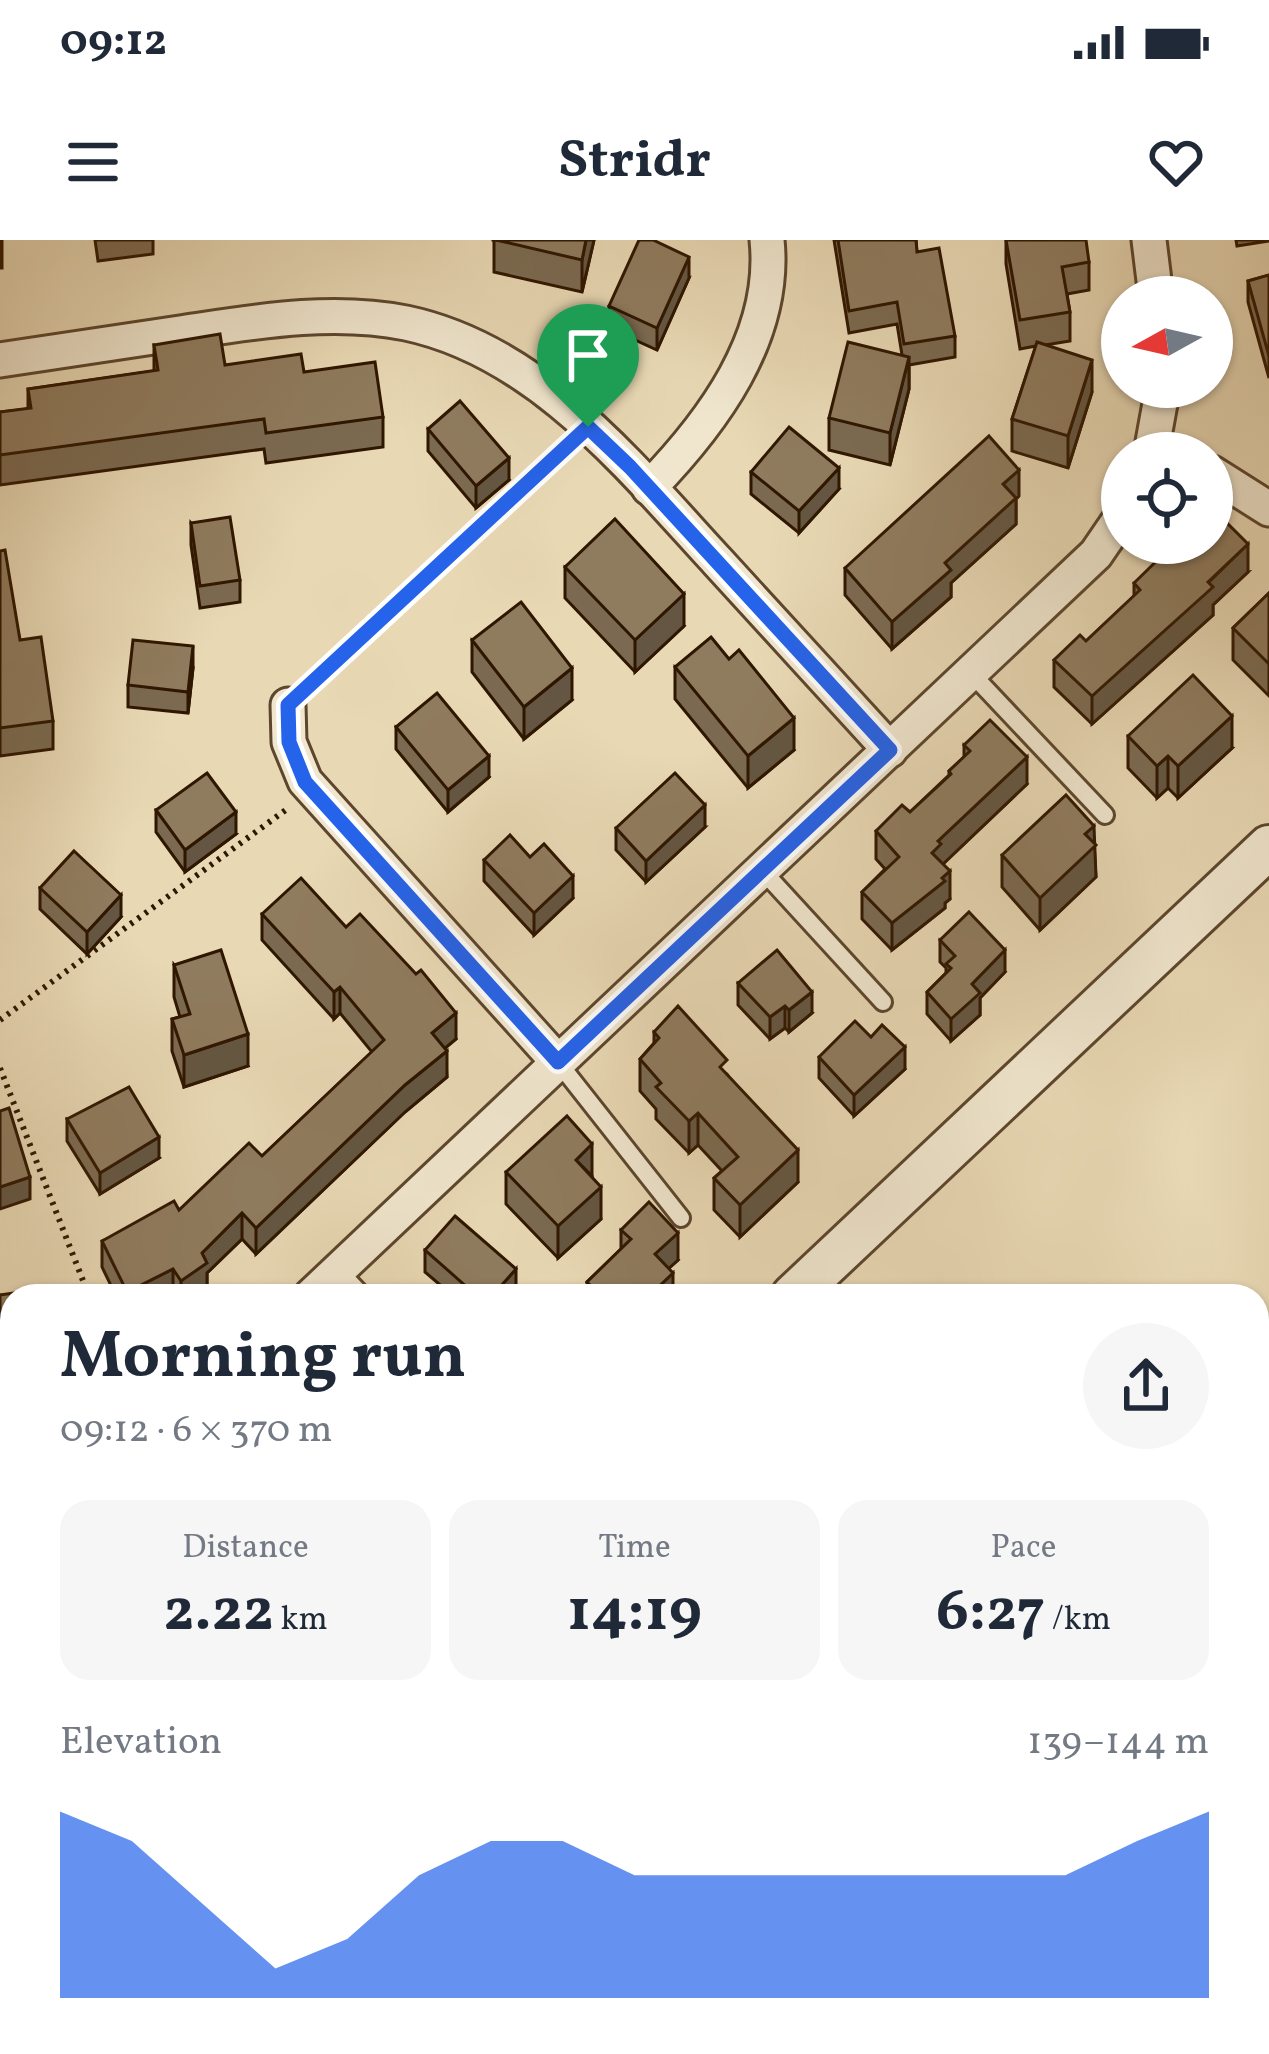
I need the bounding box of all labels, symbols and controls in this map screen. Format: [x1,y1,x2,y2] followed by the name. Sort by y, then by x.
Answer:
[60,11,167,74] text: 09:12
[558,125,711,200] text: Stridr
[60,129,126,195] icon: menu
[1143,129,1209,195] icon: heart
[1101,276,1233,408] north arrow
[1101,276,1233,564] map controls
[537,304,639,427] pin
[555,322,621,388] icon: arrive
[1101,432,1233,564] button: locate
[60,1313,466,1405] text: Morning run
[1083,1323,1209,1449] button: share
[60,1404,333,1458] text: 09:12 · 6 × 370 m
[182,1526,309,1572] text: Distance
[598,1526,671,1572] text: Time
[991,1526,1057,1572] text: Pace
[163,1572,274,1655] text: 2.22
[567,1572,702,1655] text: 14:19
[936,1572,1045,1655] text: 6:27
[274,1598,328,1644] text: km
[1045,1598,1111,1644] text: /km
[60,1716,222,1770] text: Elevation
[1027,1716,1209,1770] text: 139–144 m

